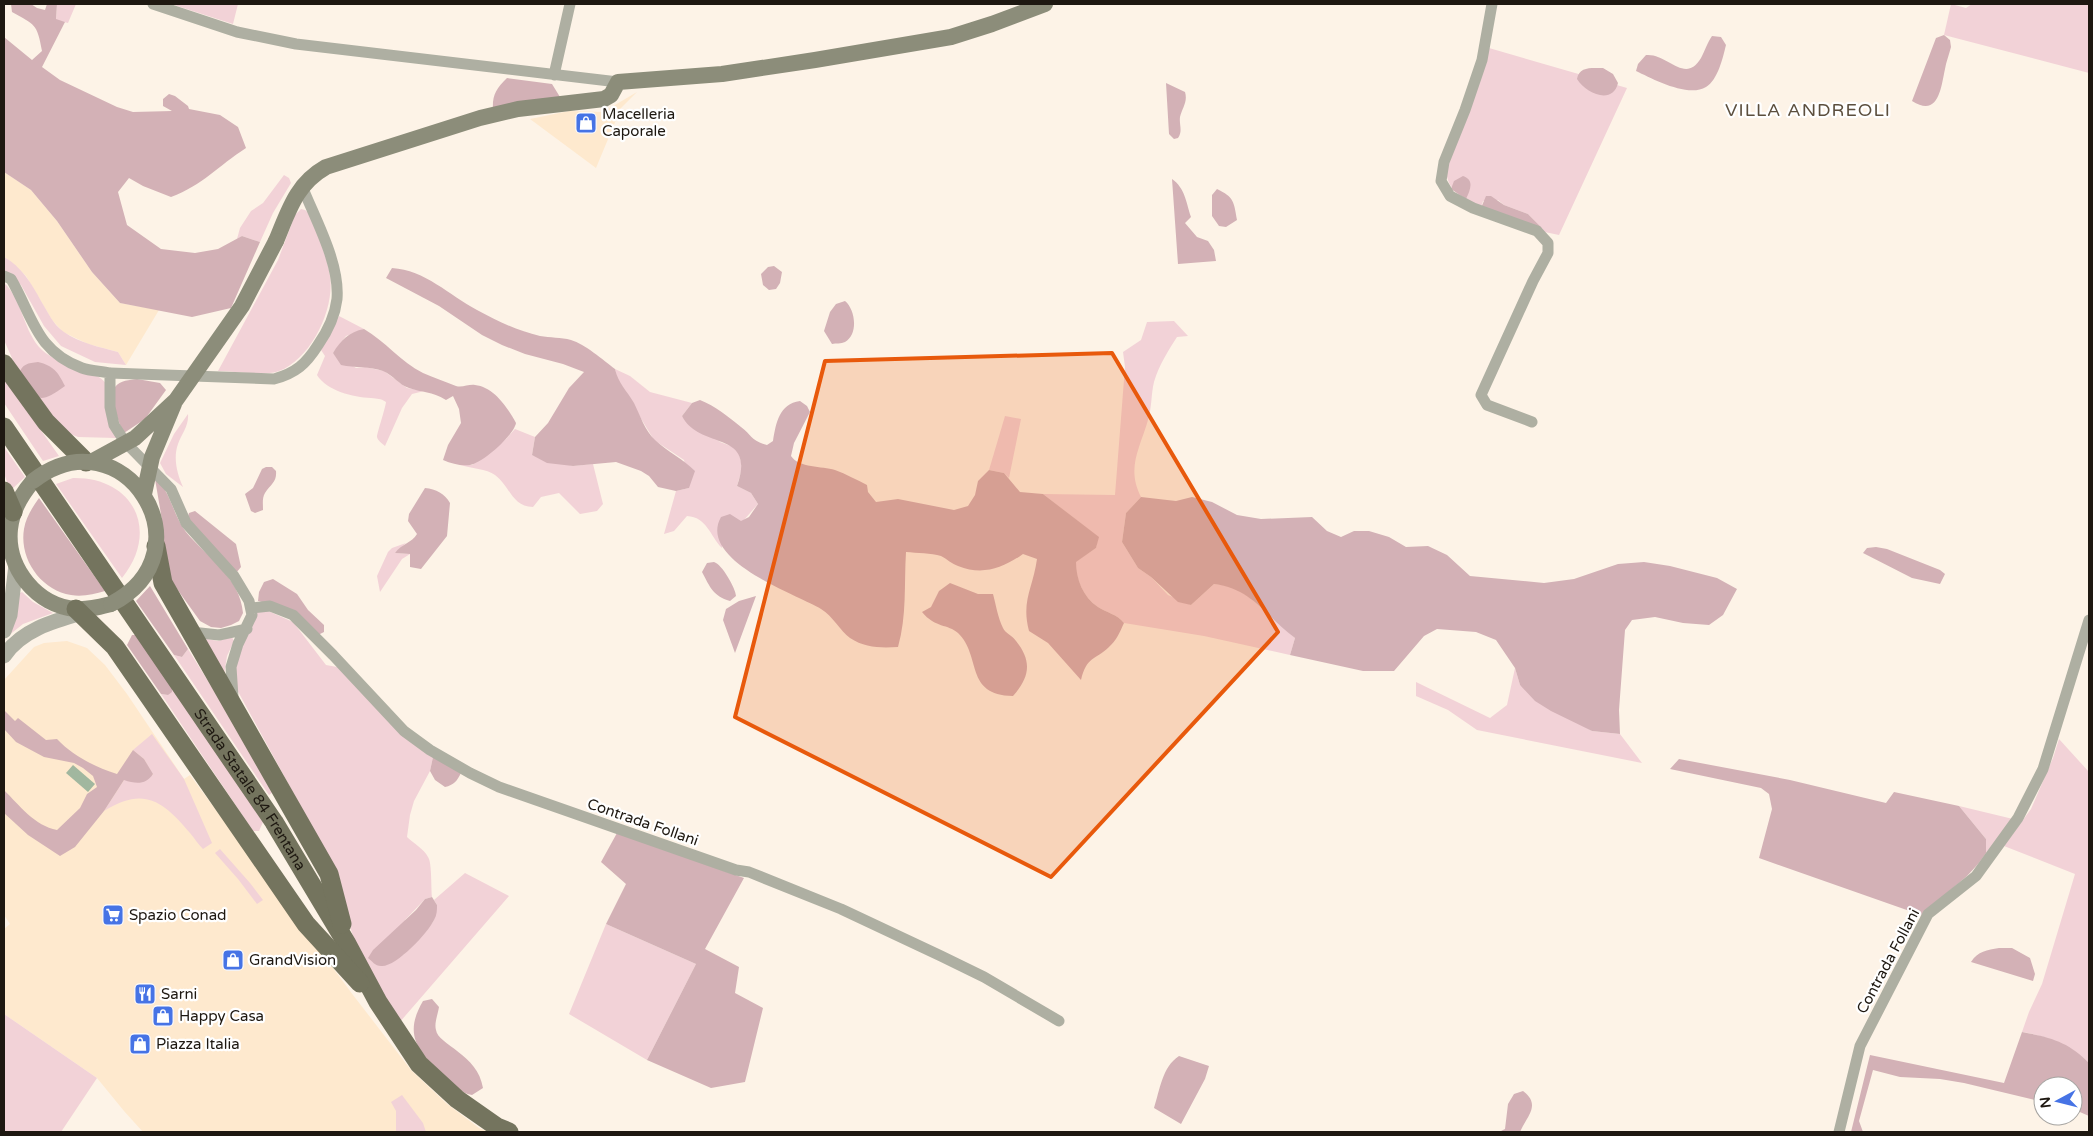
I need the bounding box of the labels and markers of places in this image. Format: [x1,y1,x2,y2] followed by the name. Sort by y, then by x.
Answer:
[602,105,675,140] place label: Macelleria Caporale
[574,111,598,135] shop icon: Macelleria Caporale
[101,903,125,927] supermarket icon: Spazio Conad
[129,906,227,924] place label: Spazio Conad
[221,948,245,972] shop icon: GrandVision
[249,951,336,969] place label: GrandVision
[133,982,157,1006] restaurant icon: Sarni
[161,985,197,1003] place label: Sarni
[151,1004,175,1028] shop icon: Happy Casa
[179,1007,264,1025] place label: Happy Casa
[128,1032,152,1056] shop icon: Piazza Italia
[156,1035,240,1053] place label: Piazza Italia

